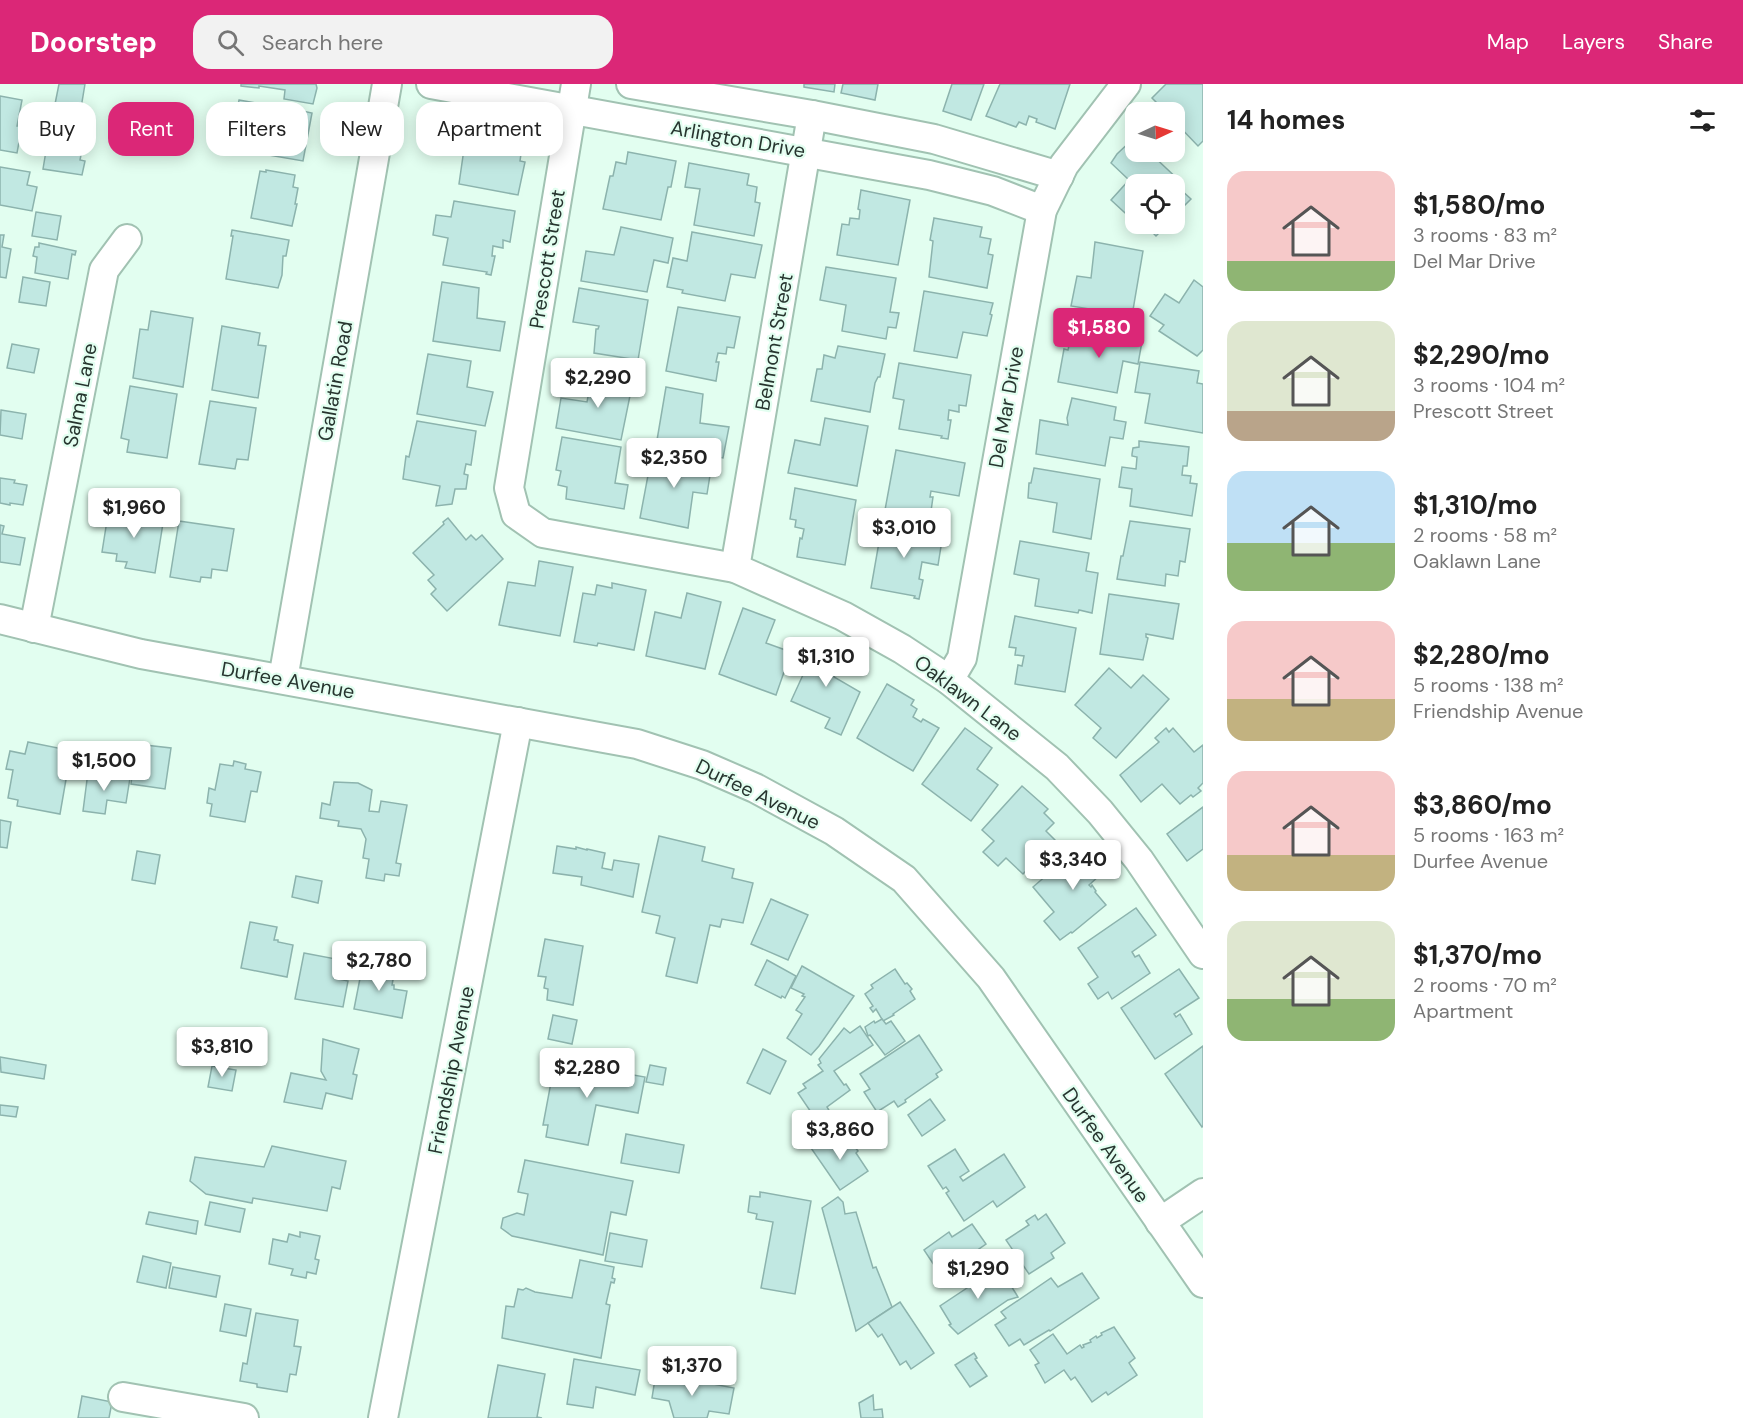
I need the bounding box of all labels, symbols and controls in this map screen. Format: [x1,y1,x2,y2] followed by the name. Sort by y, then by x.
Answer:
[193,15,613,69] search box
[30,24,157,61] text: Doorstep
[214,26,247,59] icon: search
[262,28,383,57] text: Search here
[1487,28,1529,56] text: Map
[1562,28,1625,56] text: Layers
[1658,28,1713,56] text: Share
[18,102,96,156] chip: Buy
[108,102,194,156] chip: Rent
[206,102,308,156] chip: Filters
[320,102,404,156] chip: New
[416,102,563,156] chip: Apartment
[1125,102,1185,162] north arrow
[1125,102,1185,234] map controls
[1227,103,1345,137] text: 14 homes
[1686,104,1719,137] icon: filters
[669,114,807,164] street label: Arlington Drive
[1125,174,1185,234] button: locate
[523,187,571,330] street label: Prescott Street
[1413,188,1545,222] text: $1,580/mo
[1275,195,1347,267] icon: home
[1413,222,1557,248] text: 3 rooms · 83 m²
[1413,248,1536,274] text: Del Mar Drive
[749,271,799,413] street label: Belmont Street
[1050,308,1148,359] pin: $1,580
[1067,314,1131,340] text: $1,580
[312,319,358,443] street label: Gallatin Road
[1413,338,1550,372] text: $2,290/mo
[57,341,103,449] street label: Salma Lane
[983,344,1029,470] street label: Del Mar Drive
[1275,345,1347,417] icon: home
[549,358,647,409] pin: $2,290
[565,364,631,390] text: $2,290
[1413,372,1565,398] text: 3 rooms · 104 m²
[1413,398,1554,424] text: Prescott Street
[625,438,723,489] pin: $2,350
[640,444,708,470] text: $2,350
[85,488,183,539] pin: $1,960
[1413,488,1538,522] text: $1,310/mo
[102,494,166,520] text: $1,960
[1275,495,1347,567] icon: home
[855,508,953,559] pin: $3,010
[872,514,936,540] text: $3,010
[1413,522,1557,548] text: 2 rooms · 58 m²
[1413,548,1541,574] text: Oaklawn Lane
[777,637,875,688] pin: $1,310
[1413,638,1550,672] text: $2,280/mo
[797,643,855,669] text: $1,310
[1275,645,1347,717] icon: home
[909,649,1027,747] street label: Oaklawn Lane
[219,655,357,705] street label: Durfee Avenue
[1413,672,1564,698] text: 5 rooms · 138 m²
[1413,698,1583,724] text: Friendship Avenue
[55,741,153,792] pin: $1,500
[72,747,136,773] text: $1,500
[692,753,824,835] street label: Durfee Avenue
[1413,788,1552,822] text: $3,860/mo
[1275,795,1347,867] icon: home
[1413,822,1564,848] text: 5 rooms · 163 m²
[1024,840,1122,891] pin: $3,340
[1039,846,1107,872] text: $3,340
[1413,848,1548,874] text: Durfee Avenue
[1413,938,1542,972] text: $1,370/mo
[330,941,428,992] pin: $2,780
[1275,945,1347,1017] icon: home
[346,947,412,973] text: $2,780
[1413,972,1557,998] text: 2 rooms · 70 m²
[422,984,480,1156] street label: Friendship Avenue
[1413,998,1513,1024] text: Apartment
[173,1027,271,1078] pin: $3,810
[191,1033,253,1059] text: $3,810
[538,1048,636,1099] pin: $2,280
[554,1054,620,1080] text: $2,280
[1057,1082,1155,1208] street label: Durfee Avenue
[791,1110,889,1161] pin: $3,860
[806,1116,874,1142] text: $3,860
[929,1249,1027,1300] pin: $1,290
[947,1255,1009,1281] text: $1,290
[643,1346,741,1397] pin: $1,370
[662,1352,722,1378] text: $1,370

